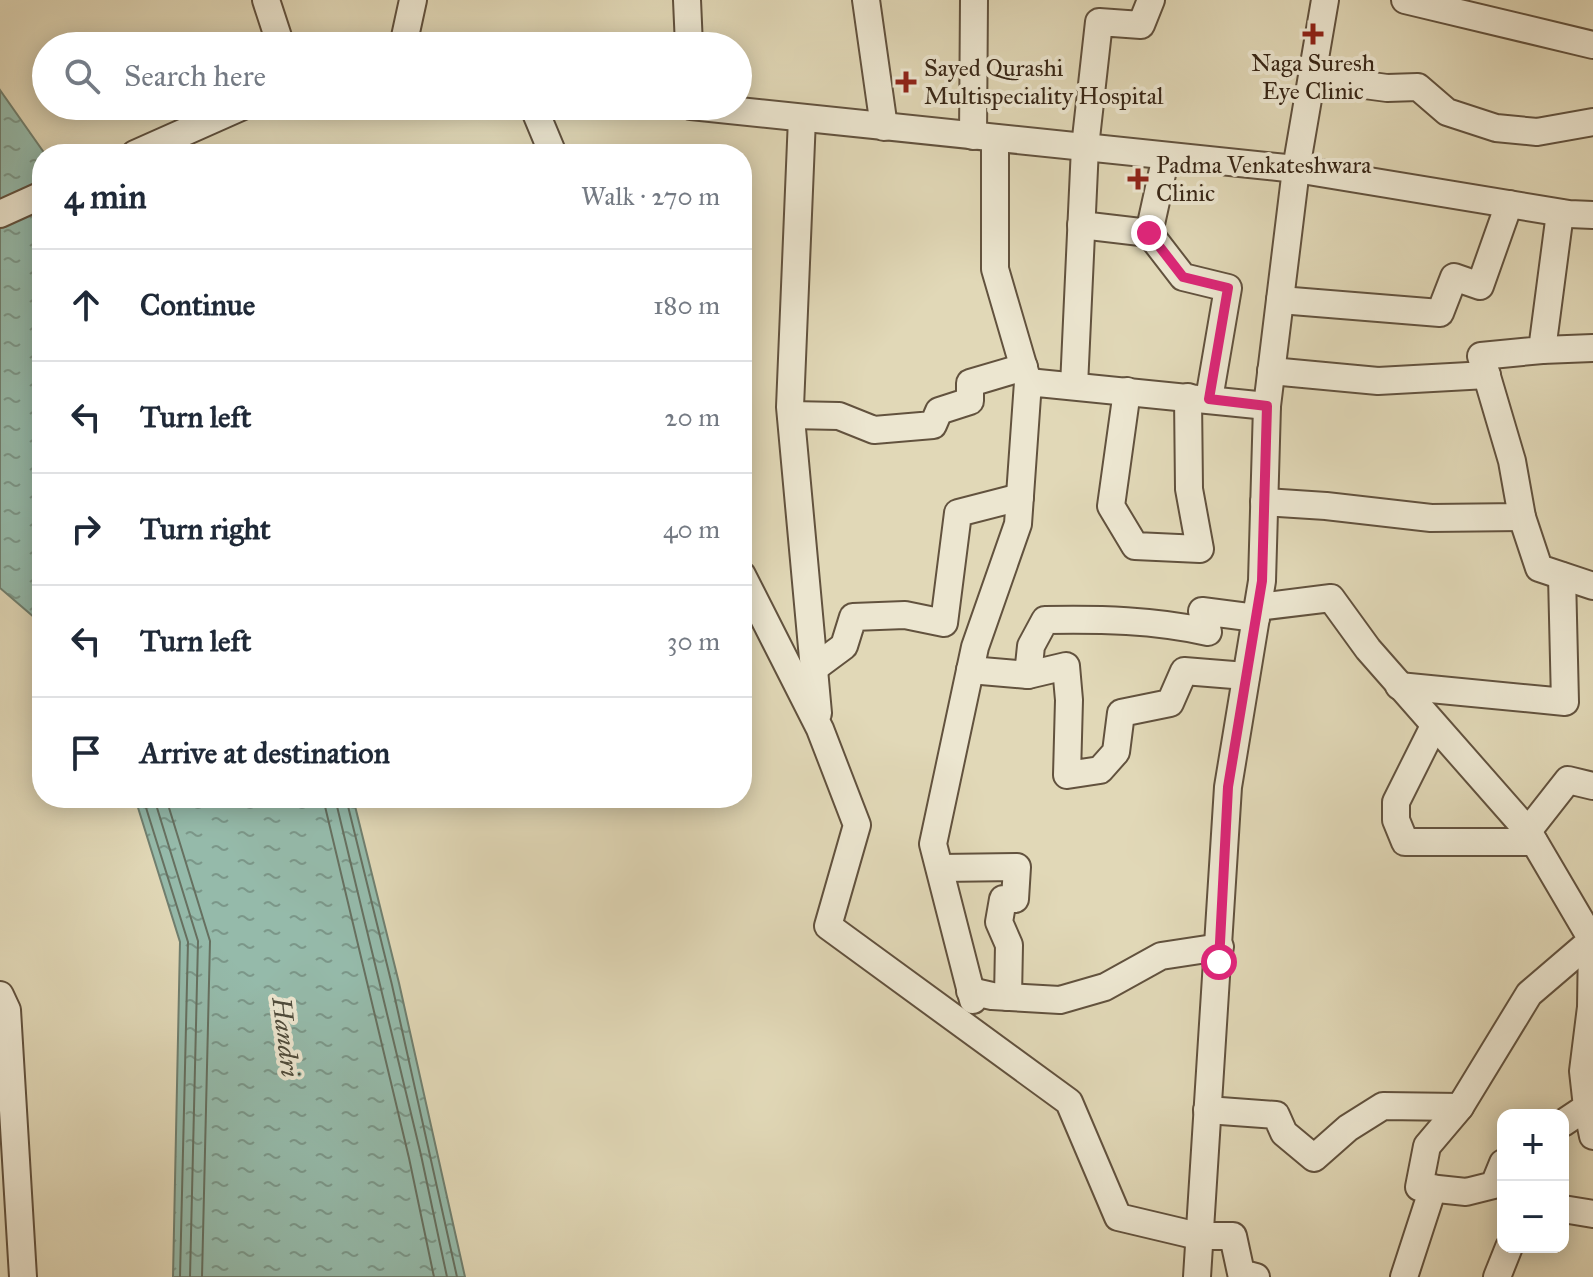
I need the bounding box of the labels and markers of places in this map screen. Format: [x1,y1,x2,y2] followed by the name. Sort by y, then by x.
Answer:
[1302,23,1324,45] marker: Naga Suresh Eye Clinic
[1251,48,1375,106] place label: Naga Suresh Eye Clinic
[924,53,1164,111] place label: Sayed Qurashi Multispeciality Hospital
[895,71,917,93] marker: Sayed Qurashi Multispeciality Hospital
[1156,150,1372,208] place label: Padma Venkateshwara Clinic
[1127,168,1149,190] marker: Padma Venkateshwara Clinic

